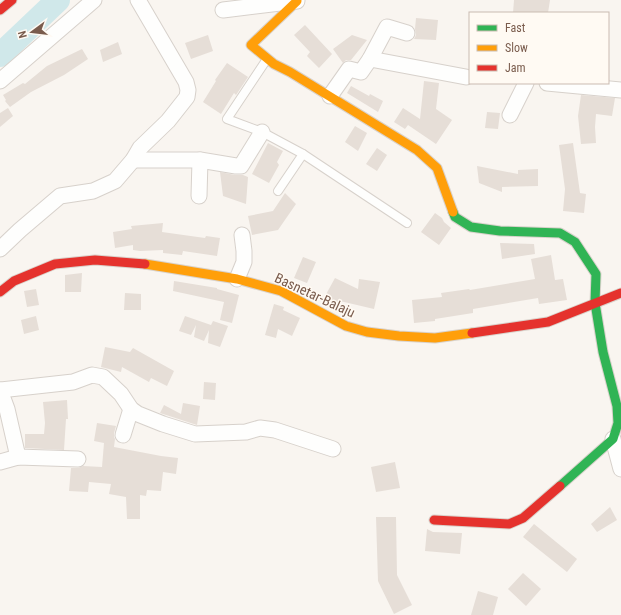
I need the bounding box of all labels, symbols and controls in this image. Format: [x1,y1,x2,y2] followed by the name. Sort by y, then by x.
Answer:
[12,12,52,52] north arrow
[469,12,609,84] legend
[505,21,526,35] text: Fast
[16,29,30,39] text: N
[505,41,528,55] text: Slow
[505,61,526,75] text: Jam
[272,269,358,321] street label: Basnetar-Balaju

